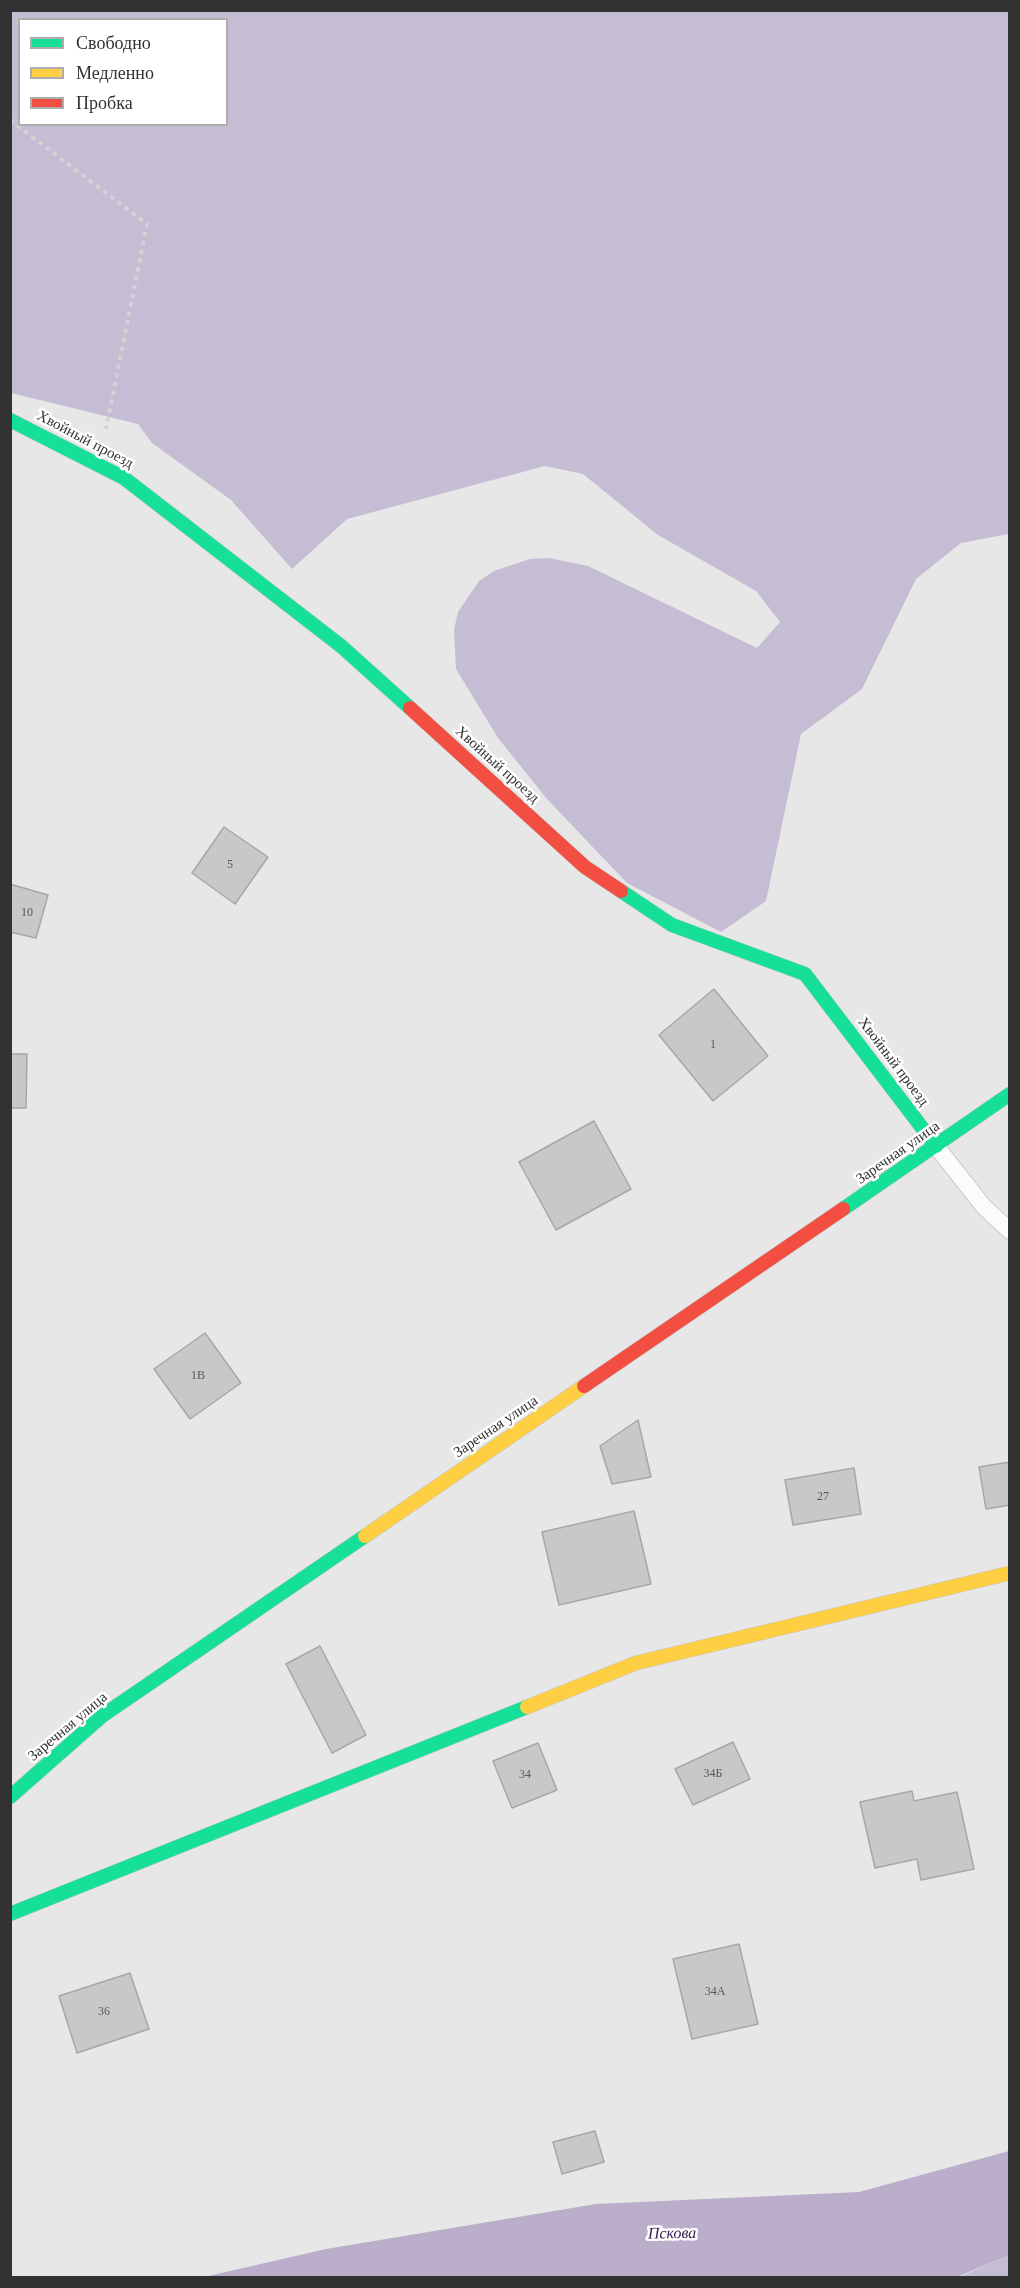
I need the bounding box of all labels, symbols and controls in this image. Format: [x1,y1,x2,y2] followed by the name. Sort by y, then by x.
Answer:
[18,18,228,126] legend
[76,33,151,53] text: Свободно
[76,63,154,83] text: Медленно
[76,93,133,113] text: Пробка
[34,407,136,473] street label: Хвойный проезд
[451,723,543,807] street label: Хвойный проезд
[227,858,233,872] house number: 5
[21,906,33,920] house number: 10
[854,1014,932,1110] street label: Хвойный проезд
[710,1038,716,1052] house number: 1
[853,1118,943,1188] street label: Заречная улица
[191,1369,205,1383] house number: 1В
[450,1392,542,1462] street label: Заречная улица
[817,1490,829,1504] house number: 27
[25,1689,111,1765] street label: Заречная улица
[704,1767,722,1781] house number: 34Б
[519,1768,531,1782] house number: 34
[705,1985,725,1999] house number: 34А
[98,2005,110,2019] house number: 36
[648,2224,696,2244] water label: Пскова

